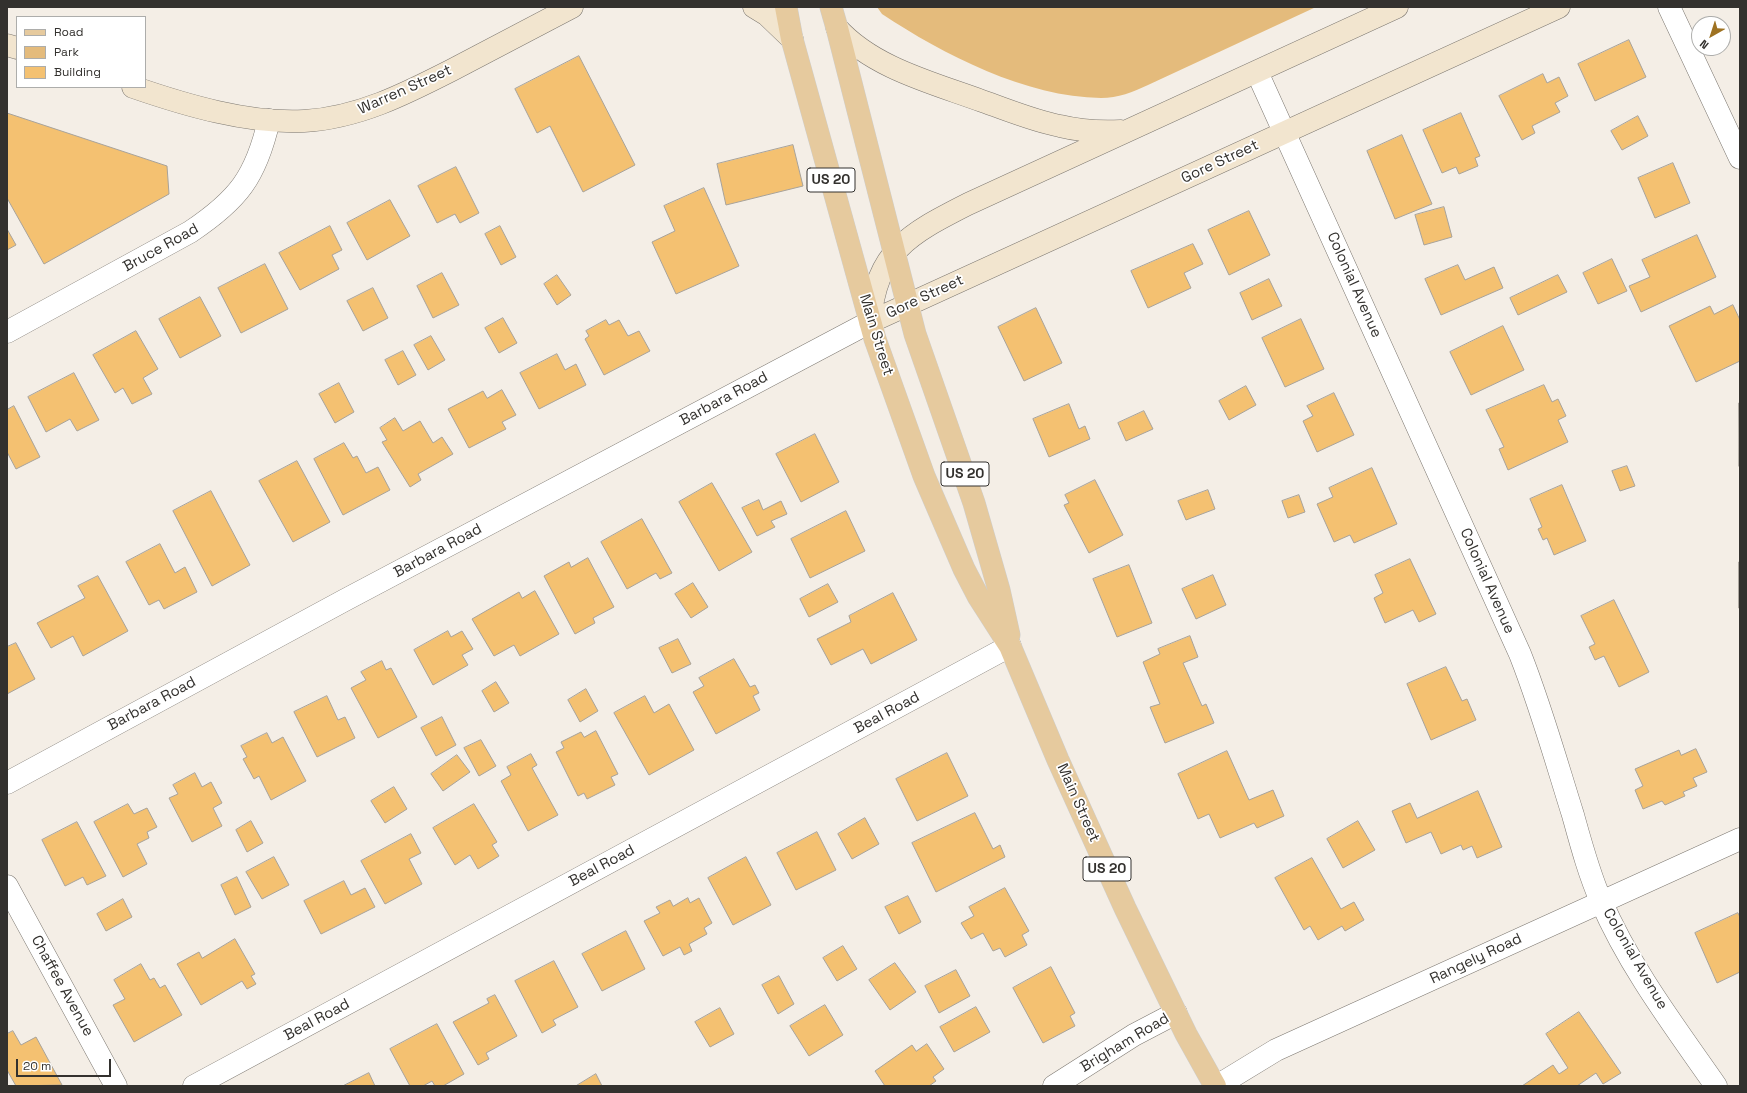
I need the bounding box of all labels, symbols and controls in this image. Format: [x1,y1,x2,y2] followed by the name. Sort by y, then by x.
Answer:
[16,16,146,88] legend
[1691,16,1731,56] north arrow
[54,24,83,40] text: Road
[1697,37,1711,52] text: N
[54,44,79,60] text: Park
[355,61,455,119] street label: Warren Street
[54,64,101,80] text: Building
[1179,136,1261,188] street label: Gore Street
[807,168,855,192] road number: US 20
[120,220,202,276] street label: Bruce Road
[1323,229,1385,341] street label: Colonial Avenue
[884,271,966,323] street label: Gore Street
[855,292,897,378] street label: Main Street
[677,368,771,430] street label: Barbara Road
[941,462,989,486] road number: US 20
[391,520,485,582] street label: Barbara Road
[1456,525,1518,637] street label: Colonial Avenue
[105,673,199,735] street label: Barbara Road
[851,688,923,738] street label: Beal Road
[1053,761,1103,845] street label: Main Street
[566,841,638,891] street label: Beal Road
[1083,857,1131,881] road number: US 20
[1599,905,1671,1013] street label: Colonial Avenue
[1427,930,1525,988] street label: Rangely Road
[27,932,97,1040] street label: Chaffee Avenue
[281,995,353,1045] street label: Beal Road
[1077,1009,1173,1077] street label: Brigham Road
[18,1051,113,1077] scale bar
[23,1058,51,1074] text: 20 m

